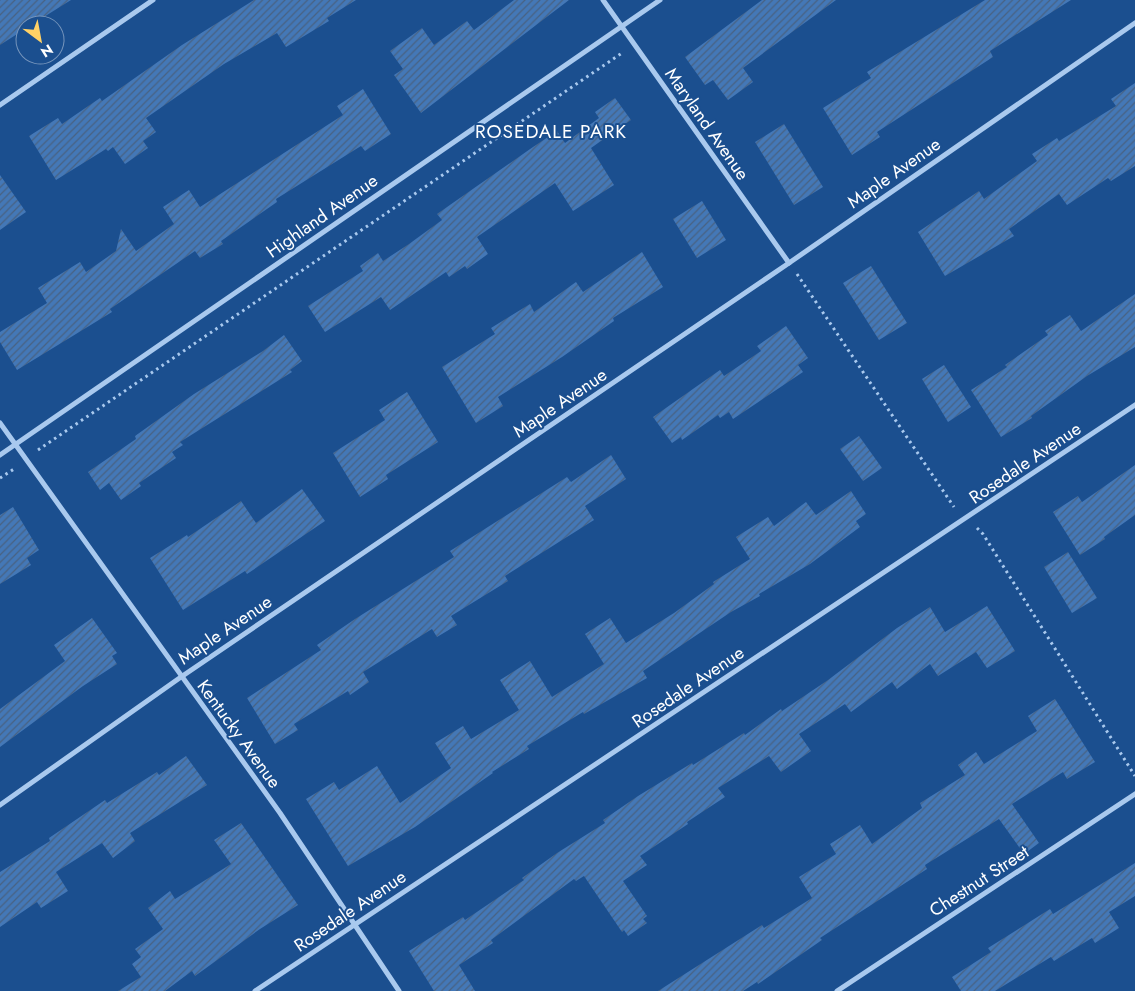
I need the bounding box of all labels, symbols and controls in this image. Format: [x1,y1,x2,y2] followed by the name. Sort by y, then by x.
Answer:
[15,15,65,65] north arrow
[37,40,57,62] text: N
[659,63,755,185] street label: Maryland Avenue
[475,118,627,145] district label: ROSEDALE PARK
[842,131,946,215] street label: Maple Avenue
[261,168,383,264] street label: Highland Avenue
[508,362,612,444] street label: Maple Avenue
[964,416,1086,510] street label: Rosedale Avenue
[173,589,277,671] street label: Maple Avenue
[627,640,749,734] street label: Rosedale Avenue
[191,674,287,794] street label: Kentucky Avenue
[924,839,1035,923] street label: Chestnut Street
[289,864,411,958] street label: Rosedale Avenue

